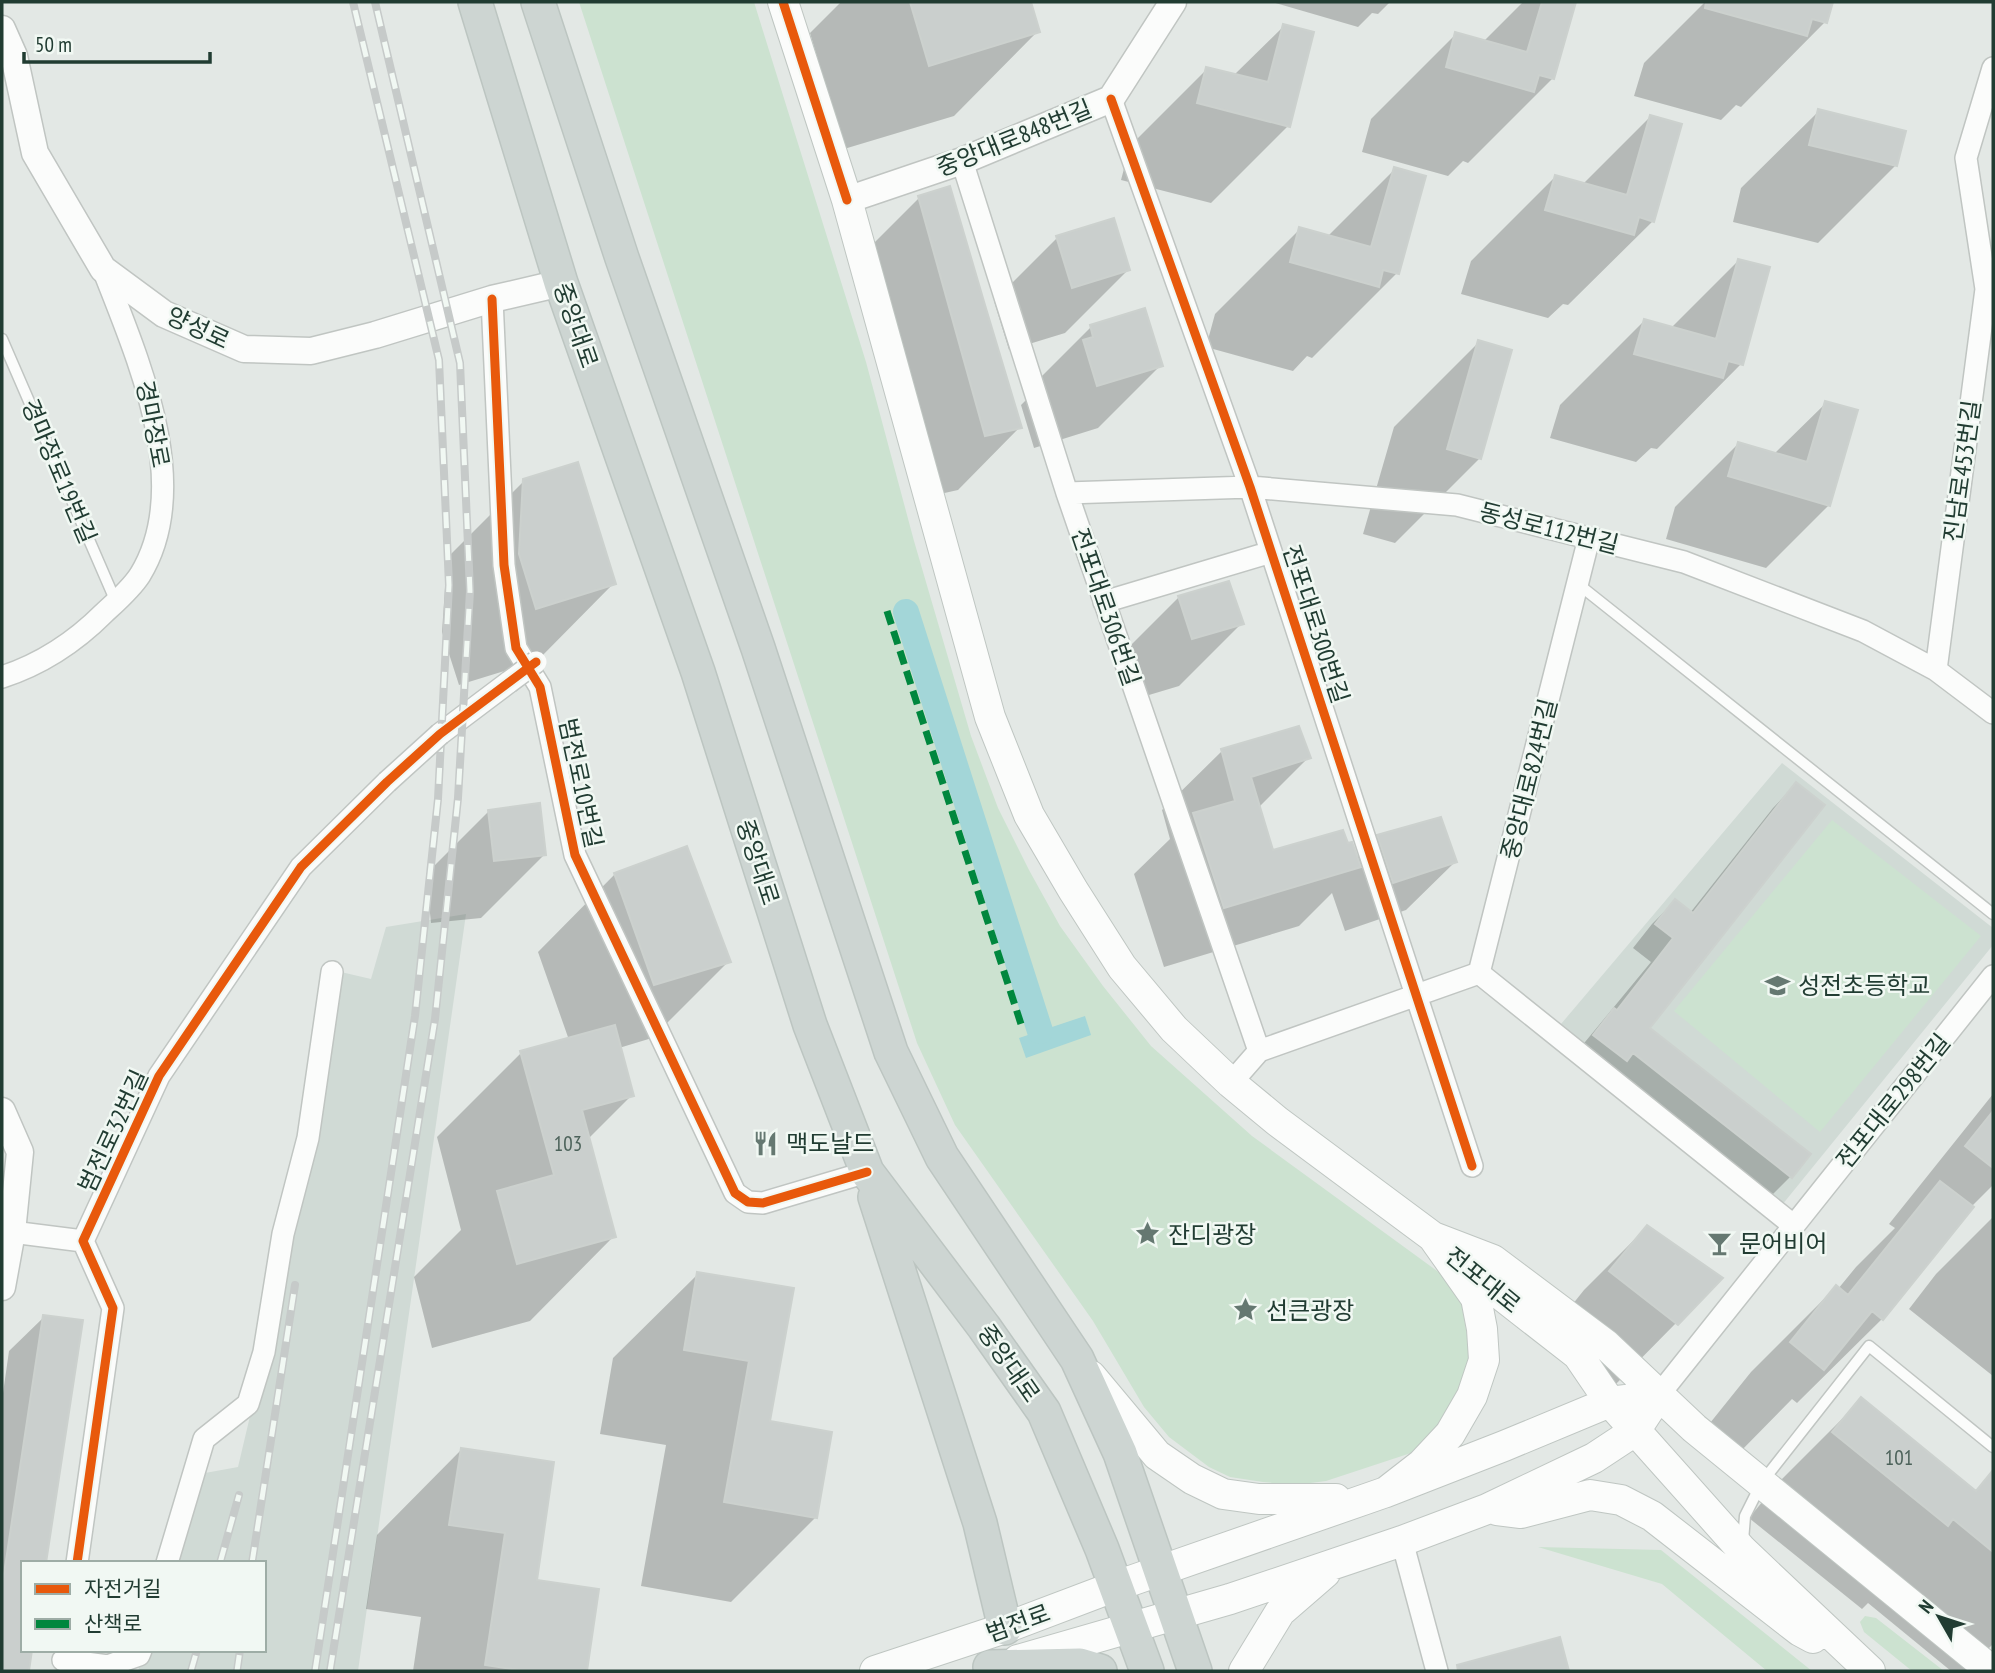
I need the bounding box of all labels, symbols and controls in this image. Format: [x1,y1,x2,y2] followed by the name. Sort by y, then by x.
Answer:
[24,21,210,65] scale bar
[35,31,72,58] text: 50 m
[932,93,1096,183] street label: 중앙대로848번길
[547,278,605,372] street label: 중앙대로
[161,300,235,356] street label: 양성로
[129,378,177,470] street label: 경마장로
[15,394,103,548] street label: 경마장로19번길
[1937,398,1987,544] street label: 진남로453번길
[1476,496,1622,560] street label: 동성로112번길
[1065,524,1147,690] street label: 전포대로306번길
[1276,541,1356,707] street label: 전포대로300번길
[1494,695,1564,863] street label: 중앙대로824번길
[552,715,610,851] street label: 범전로10번길
[730,815,786,909] street label: 중앙대로
[1798,970,1930,1001] place label: 성전초등학교
[1764,971,1792,999] school or university icon: 성전초등학교
[1829,1027,1957,1175] street label: 전포대로298번길
[71,1065,155,1197] street label: 범전로32번길
[786,1128,874,1159] place label: 맥도날드
[752,1129,780,1157] restaurant icon: 맥도날드
[554,1130,582,1157] house number: 103
[1168,1219,1256,1250] place label: 잔디광장
[1134,1220,1162,1248] place icon: 잔디광장
[1739,1228,1827,1259] place label: 문어비어
[1705,1229,1733,1257] bar icon: 문어비어
[1439,1240,1527,1320] street label: 전포대로
[1266,1295,1354,1326] place label: 선큰광장
[1232,1296,1260,1324] place icon: 선큰광장
[971,1318,1047,1408] street label: 중앙대로
[1885,1444,1913,1471] house number: 101
[21,1561,266,1652] legend
[84,1575,161,1602] text: 자전거길
[1904,1582,1974,1652] north arrow
[1913,1595,1938,1618] text: N
[982,1597,1054,1649] street label: 범전로
[84,1610,142,1637] text: 산책로

